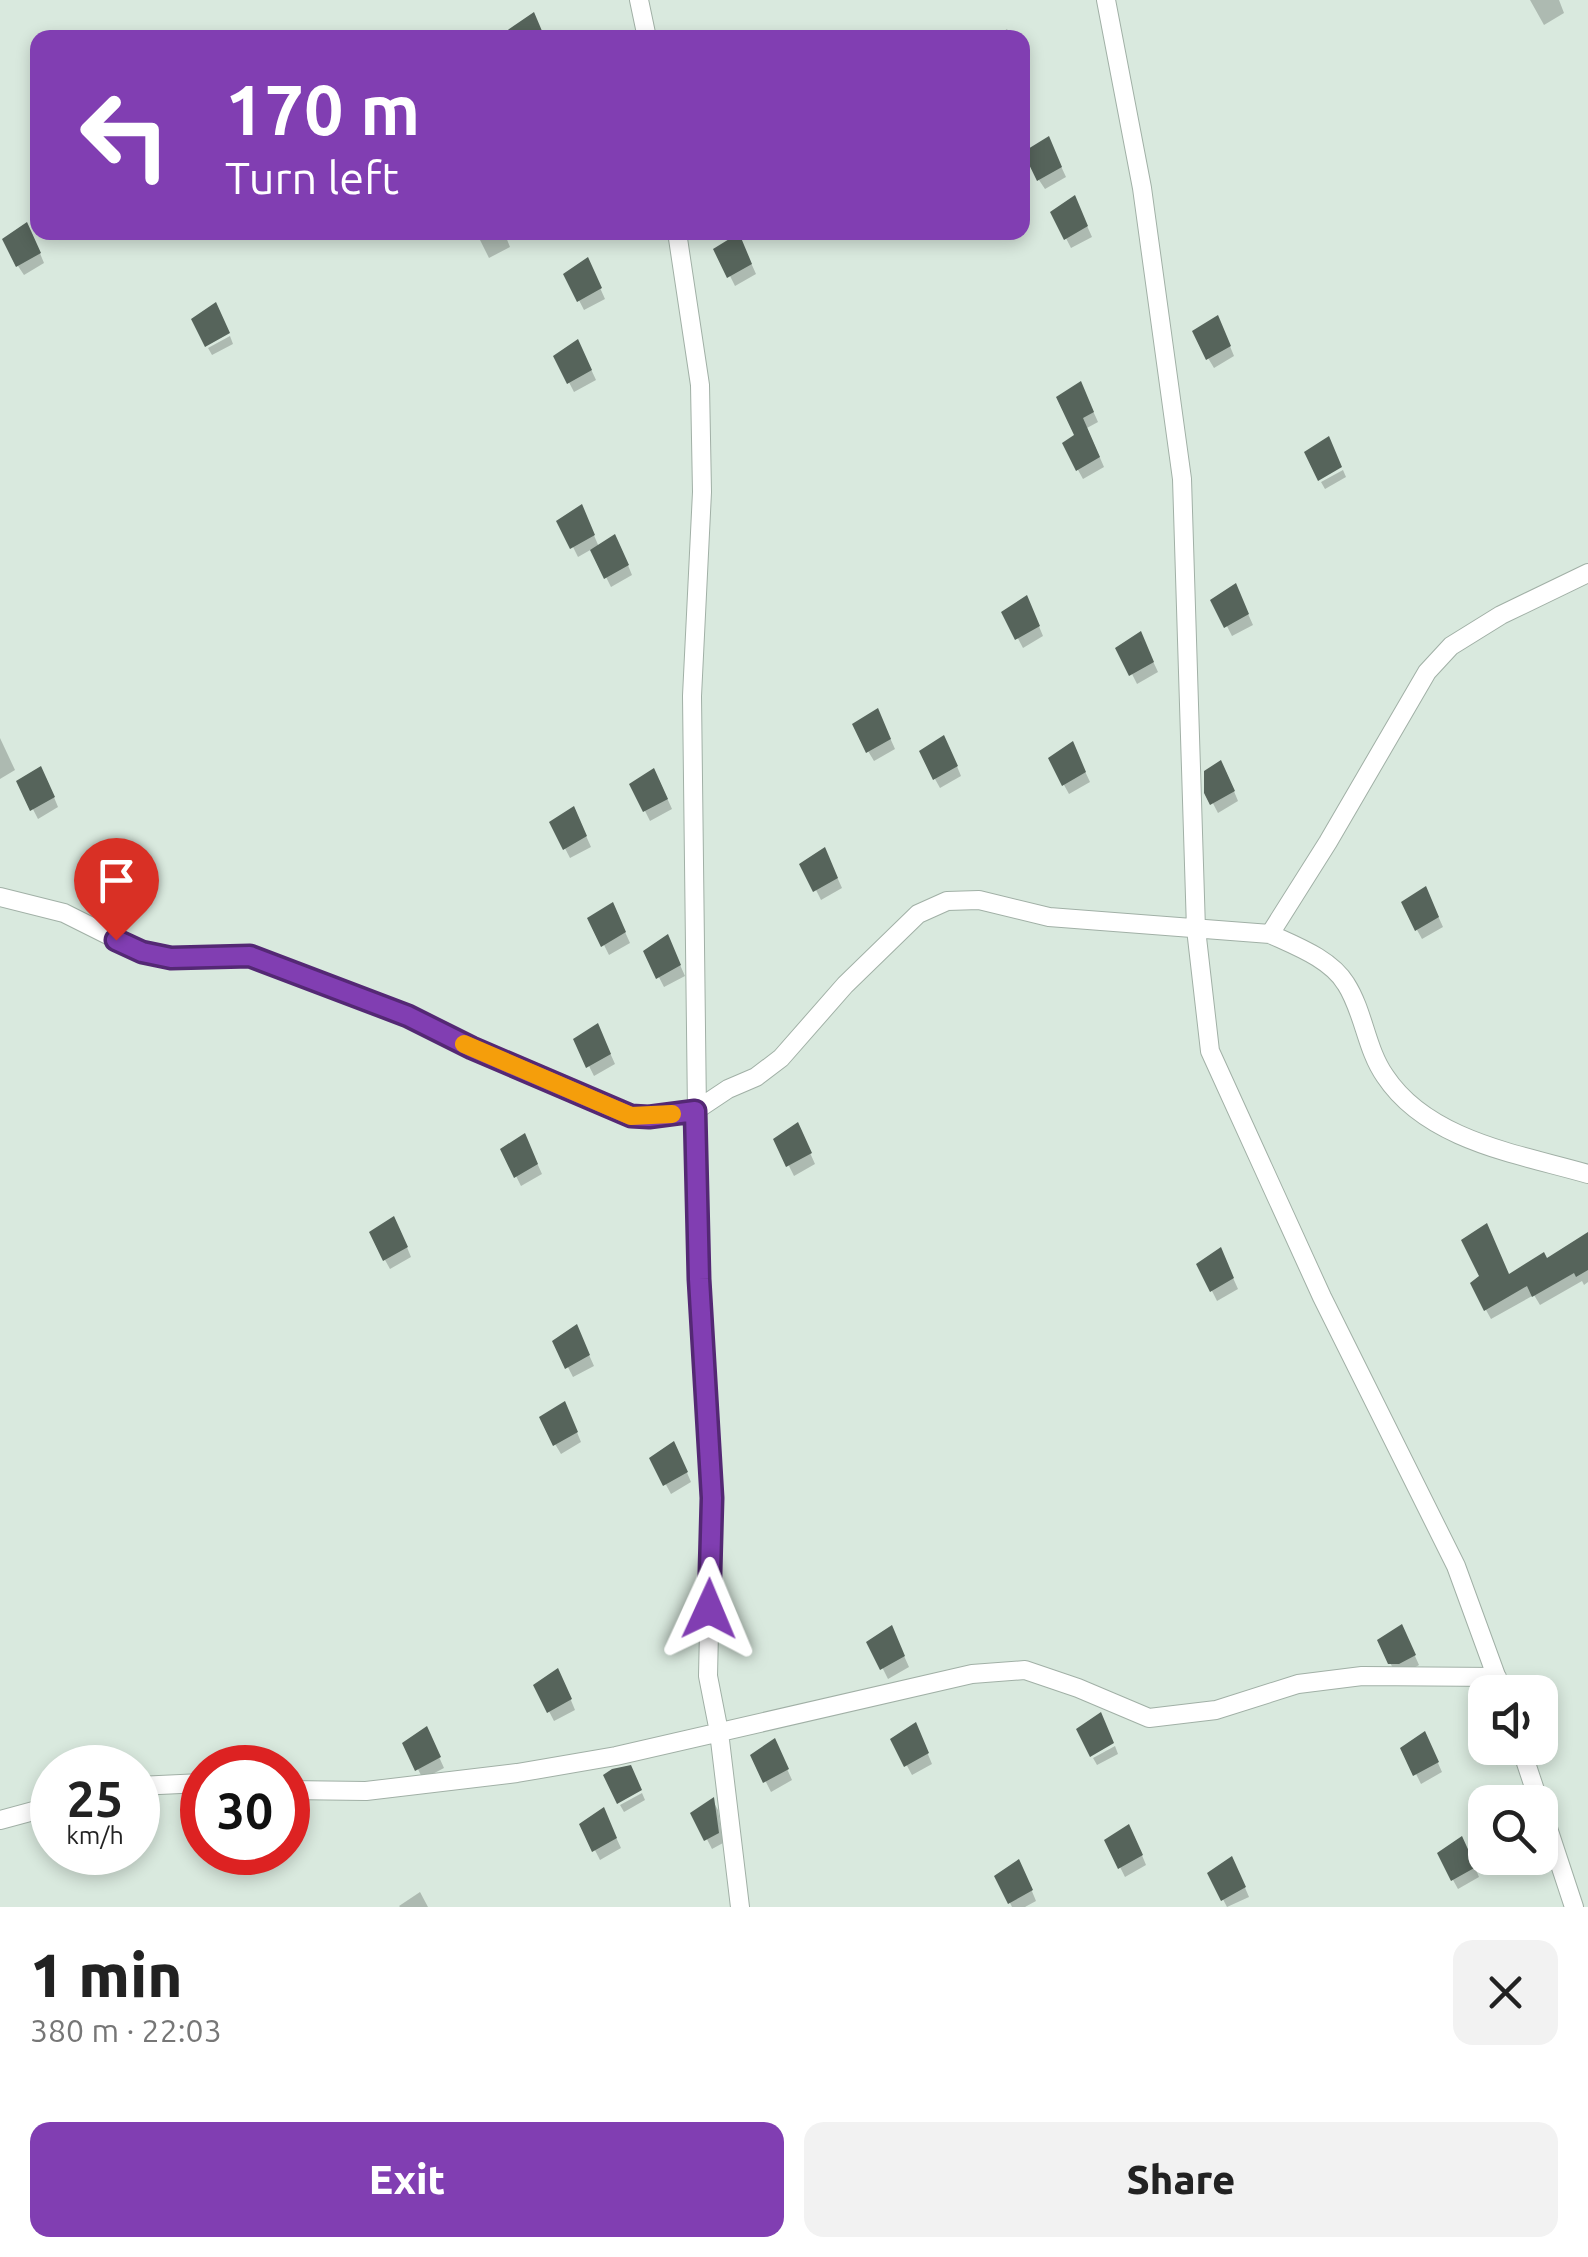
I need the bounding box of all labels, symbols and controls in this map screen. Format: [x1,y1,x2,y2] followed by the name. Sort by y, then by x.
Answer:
[60,70,190,200] icon: left
[225,70,420,148] text: 170 m
[225,152,399,203] text: Turn left
[74,838,159,941] pin
[89,853,144,908] icon: arrive
[657,1557,761,1661] position arrow
[1468,1675,1558,1875] map controls
[1468,1675,1558,1765] button: sound
[180,1745,310,1875] speed limit sign: 30
[67,1770,123,1826] text: 25
[1468,1785,1558,1875] button: search
[66,1821,124,1849] text: km/h
[1453,1940,1558,2045] button: close
[30,1941,183,2008] text: 1 min
[30,2012,222,2048] text: 380 m · 22:03
[30,2122,784,2237] button: Exit
[804,2122,1558,2237] button: Share

